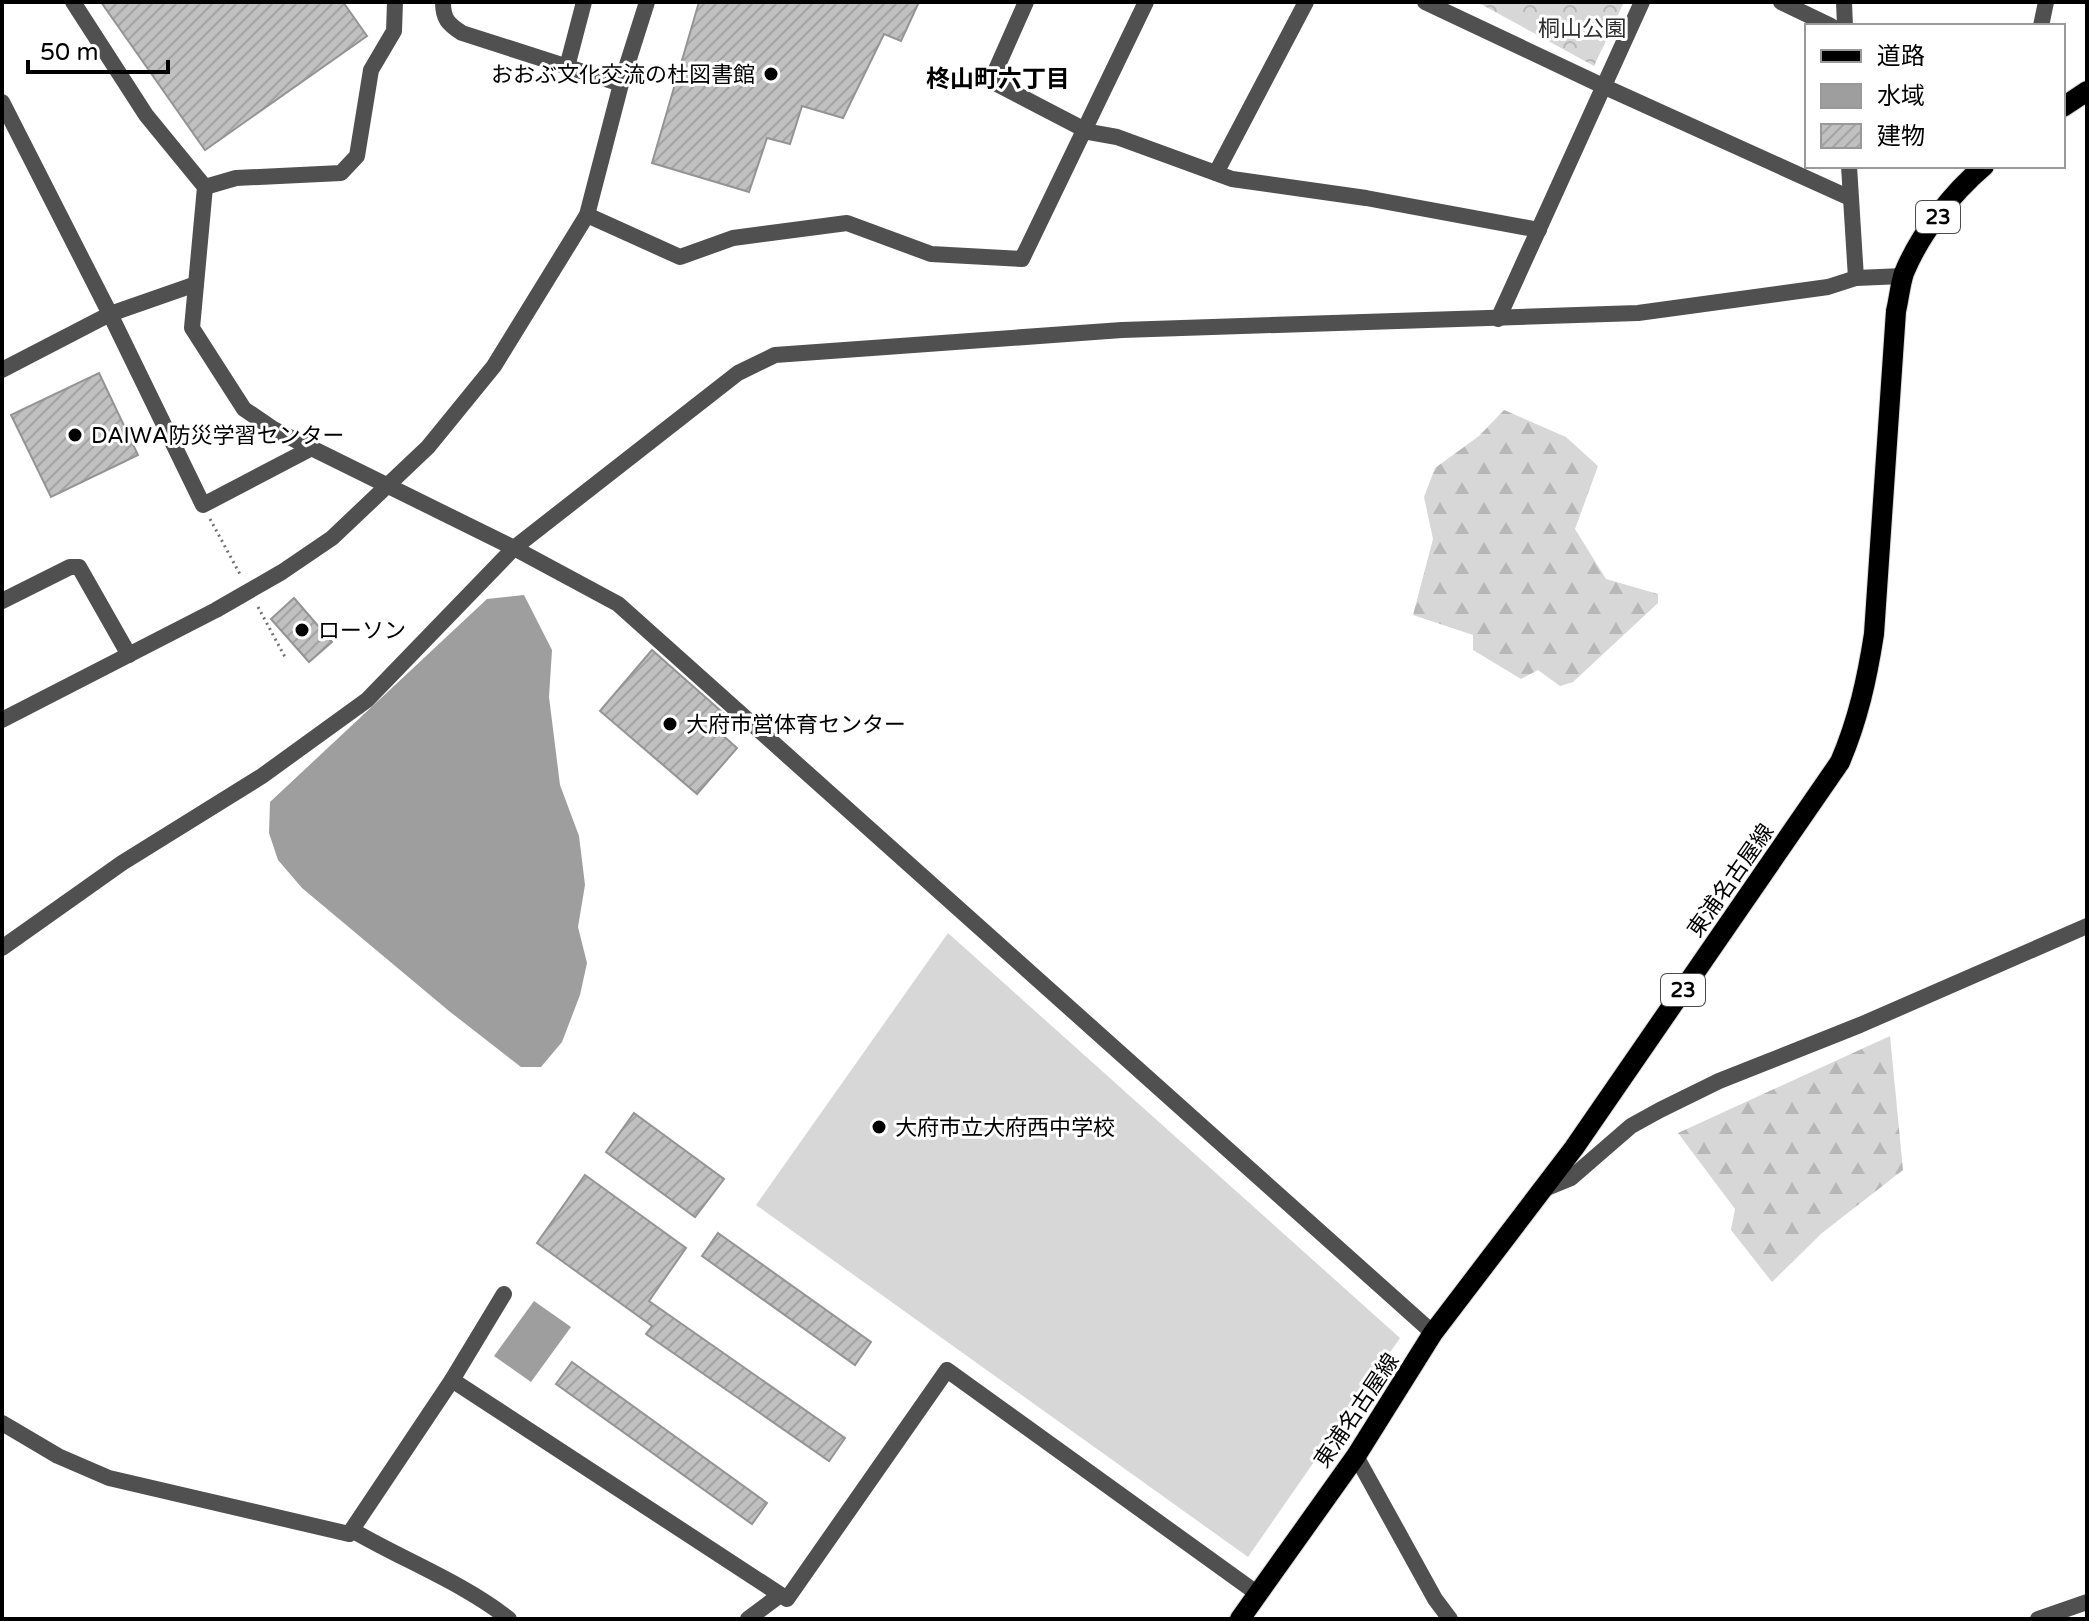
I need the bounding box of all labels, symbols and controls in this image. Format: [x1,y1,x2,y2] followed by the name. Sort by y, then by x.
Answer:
[1538,16,1626,42] park label: 桐山公園
[28,24,168,74] scale bar
[1805,24,2065,168] legend
[40,38,98,67] text: 50 m
[1877,42,1925,71] text: 道路
[491,62,755,88] place label: おおぶ文化交流の杜図書館
[762,65,780,83] marker: おおぶ文化交流の杜図書館
[926,65,1070,94] district label: 柊山町六丁目
[1877,82,1925,111] text: 水域
[1877,122,1925,151] text: 建物
[1916,201,1960,233] road number: 23
[91,423,345,449] place label: DAIWA防災学習センター
[66,426,84,444] marker: DAIWA防災学習センター
[318,618,406,644] place label: ローソン
[293,621,311,639] marker: ローソン
[686,712,906,738] place label: 大府市営体育センター
[661,715,679,733] marker: 大府市営体育センター
[1682,819,1779,942] street label: 東浦名古屋線
[1661,974,1705,1006] road number: 23
[895,1115,1115,1141] place label: 大府市立大府西中学校
[870,1118,888,1136] marker: 大府市立大府西中学校
[1309,1349,1405,1473] street label: 東浦名古屋線

